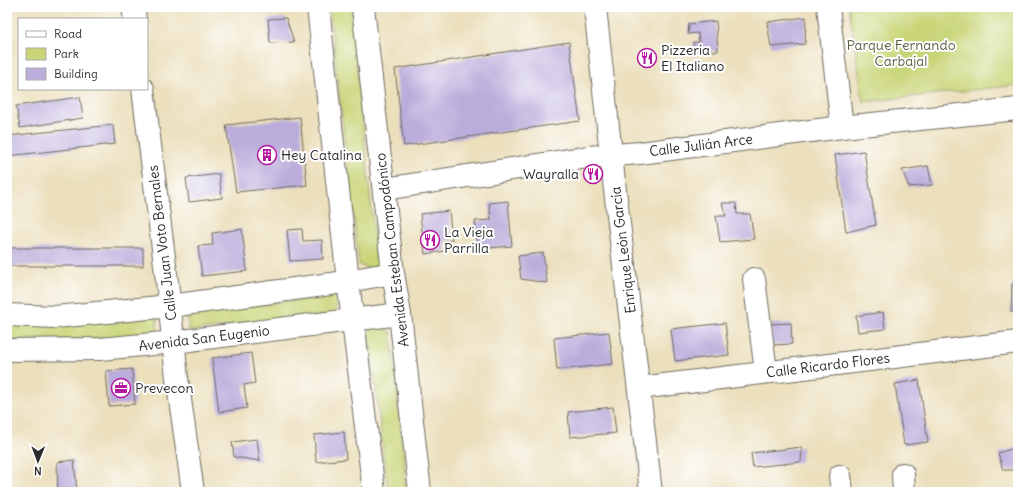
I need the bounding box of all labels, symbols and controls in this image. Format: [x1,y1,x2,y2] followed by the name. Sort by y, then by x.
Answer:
[18,18,148,90] legend
[54,26,82,41] text: Road
[846,36,956,70] park label: Parque Fernando Carbajal
[661,41,725,75] place label: Pizzeria El Italiano
[54,46,79,61] text: Park
[636,47,658,69] restaurant icon: Pizzeria El Italiano
[54,66,98,81] text: Building
[648,130,754,160] street label: Calle Julián Arce
[256,144,278,166] building icon: Hey Catalina
[281,146,362,164] place label: Hey Catalina
[371,152,413,348] street label: Avenida Esteban Campodónico
[582,163,604,185] restaurant icon: Wayralla
[144,164,180,322] street label: Calle Juan Voto Bernales
[523,165,579,183] place label: Wayralla
[606,185,640,315] street label: Enrique León García
[444,223,493,257] place label: La Vieja Parrilla
[419,229,441,251] restaurant icon: La Vieja Parrilla
[137,321,271,355] street label: Avenida San Eugenio
[765,348,891,382] street label: Calle Ricardo Flores
[110,377,132,399] office icon: Prevecon
[135,379,194,397] place label: Prevecon
[18,441,58,481] north arrow
[34,464,42,478] text: N

